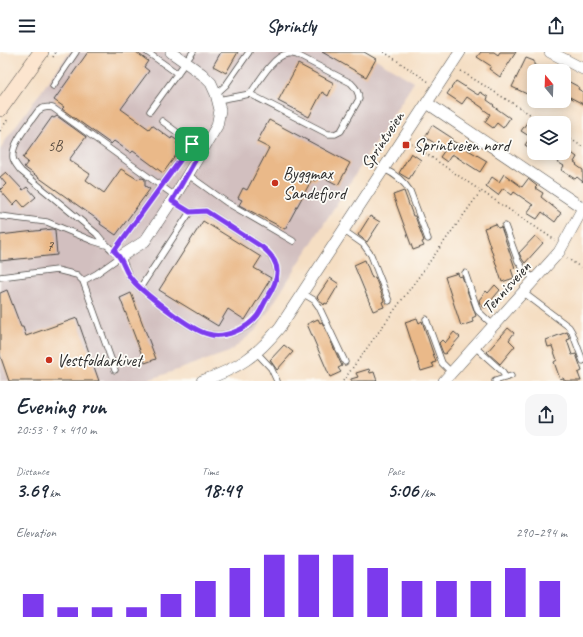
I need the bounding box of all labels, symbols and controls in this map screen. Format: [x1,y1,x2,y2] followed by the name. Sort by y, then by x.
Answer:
[16,15,38,37] icon: menu
[267,15,316,37] text: Sprintly
[545,15,567,37] icon: share
[527,64,571,108] north arrow
[527,64,571,160] map controls
[356,106,410,173] street label: Sprintveien
[527,116,571,160] button: layers
[175,127,209,161] pin
[181,133,203,155] icon: arrive
[414,135,512,156] place label: Sprintveien nord
[48,137,63,156] house number: 5B
[401,140,411,150] marker: Sprintveien nord
[283,163,348,204] place label: Byggmax Sandefjord
[270,178,280,188] marker: Byggmax Sandefjord
[47,237,55,256] house number: 7
[477,256,536,318] street label: Tennisveien
[57,350,144,371] place label: Vestfoldarkivet
[44,355,54,365] marker: Vestfoldarkivet
[16,393,106,421] text: Evening run
[525,394,567,436] button: share
[16,422,97,438] text: 20:53 · 9 × 410 m
[16,464,49,478] text: Distance
[202,464,219,478] text: Time
[387,464,404,478] text: Pace
[16,478,47,503] text: 3.69
[202,478,241,503] text: 18:49
[387,478,418,503] text: 5:06
[47,486,61,500] text: km
[418,486,435,500] text: /km
[16,525,56,541] text: Elevation
[516,525,567,541] text: 290–294 m

